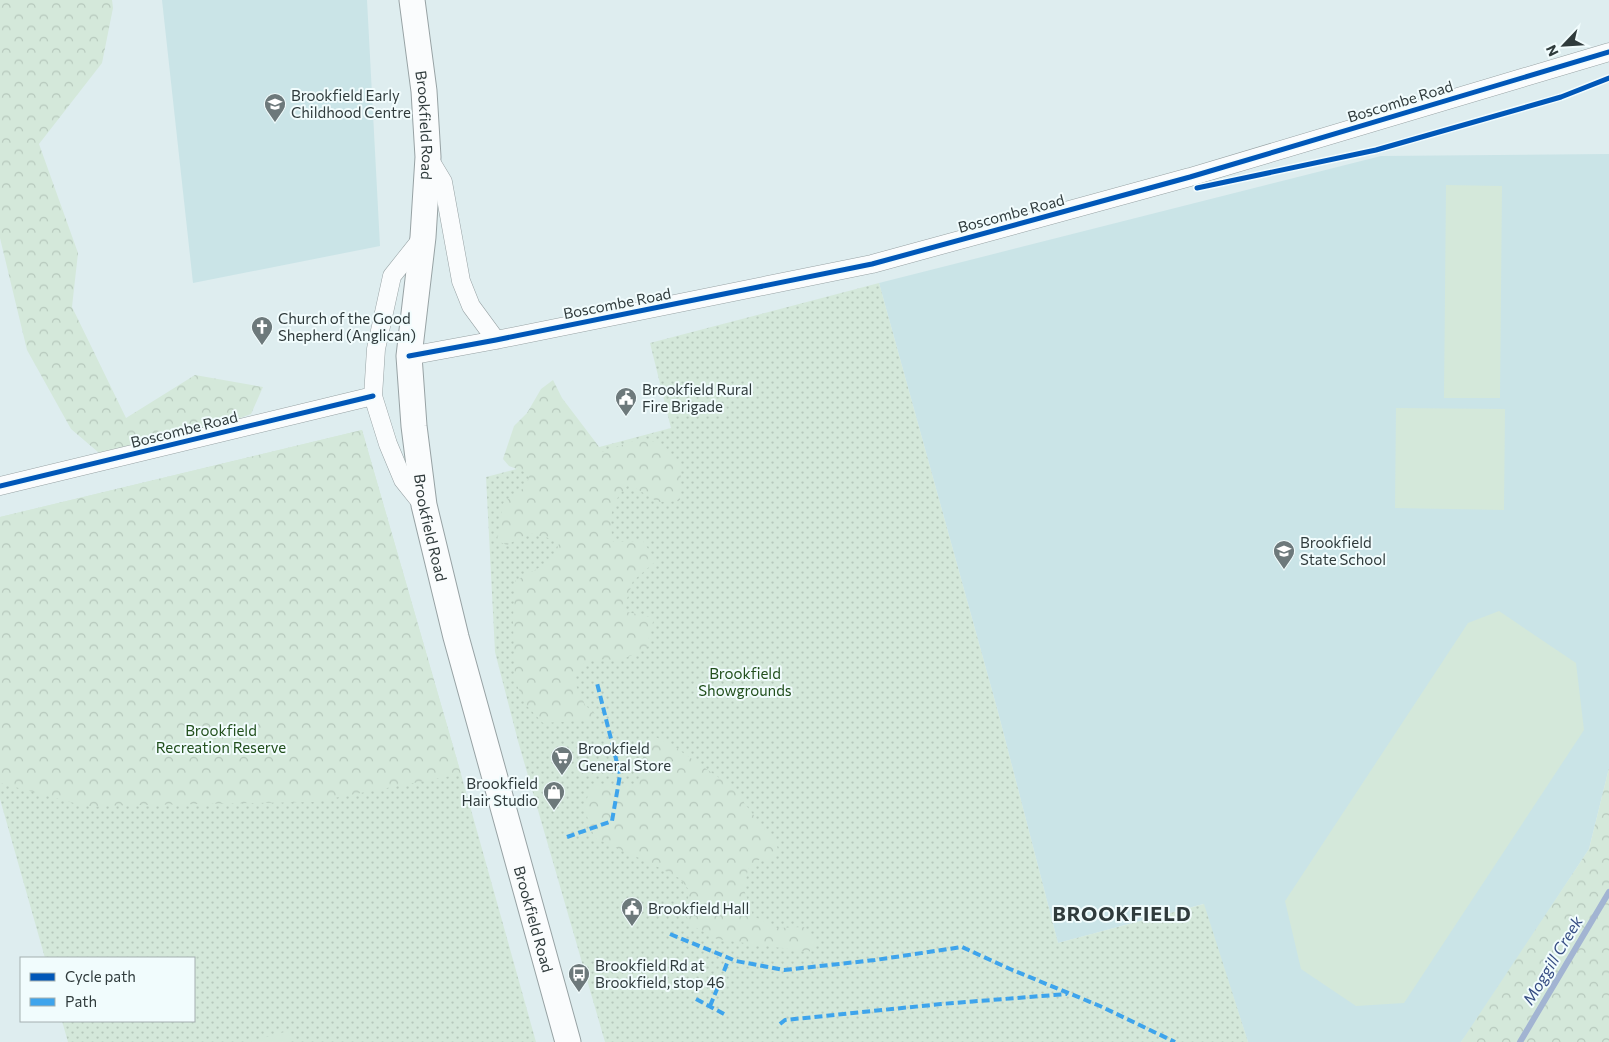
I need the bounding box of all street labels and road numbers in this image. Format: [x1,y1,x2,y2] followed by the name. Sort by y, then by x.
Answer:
[412,69,437,180] street label: Brookfield Road
[1345,76,1455,126] street label: Boscombe Road
[956,190,1066,236] street label: Boscombe Road
[562,284,672,322] street label: Boscombe Road
[129,407,239,451] street label: Boscombe Road
[411,473,451,583] street label: Brookfield Road
[511,864,557,974] street label: Brookfield Road

